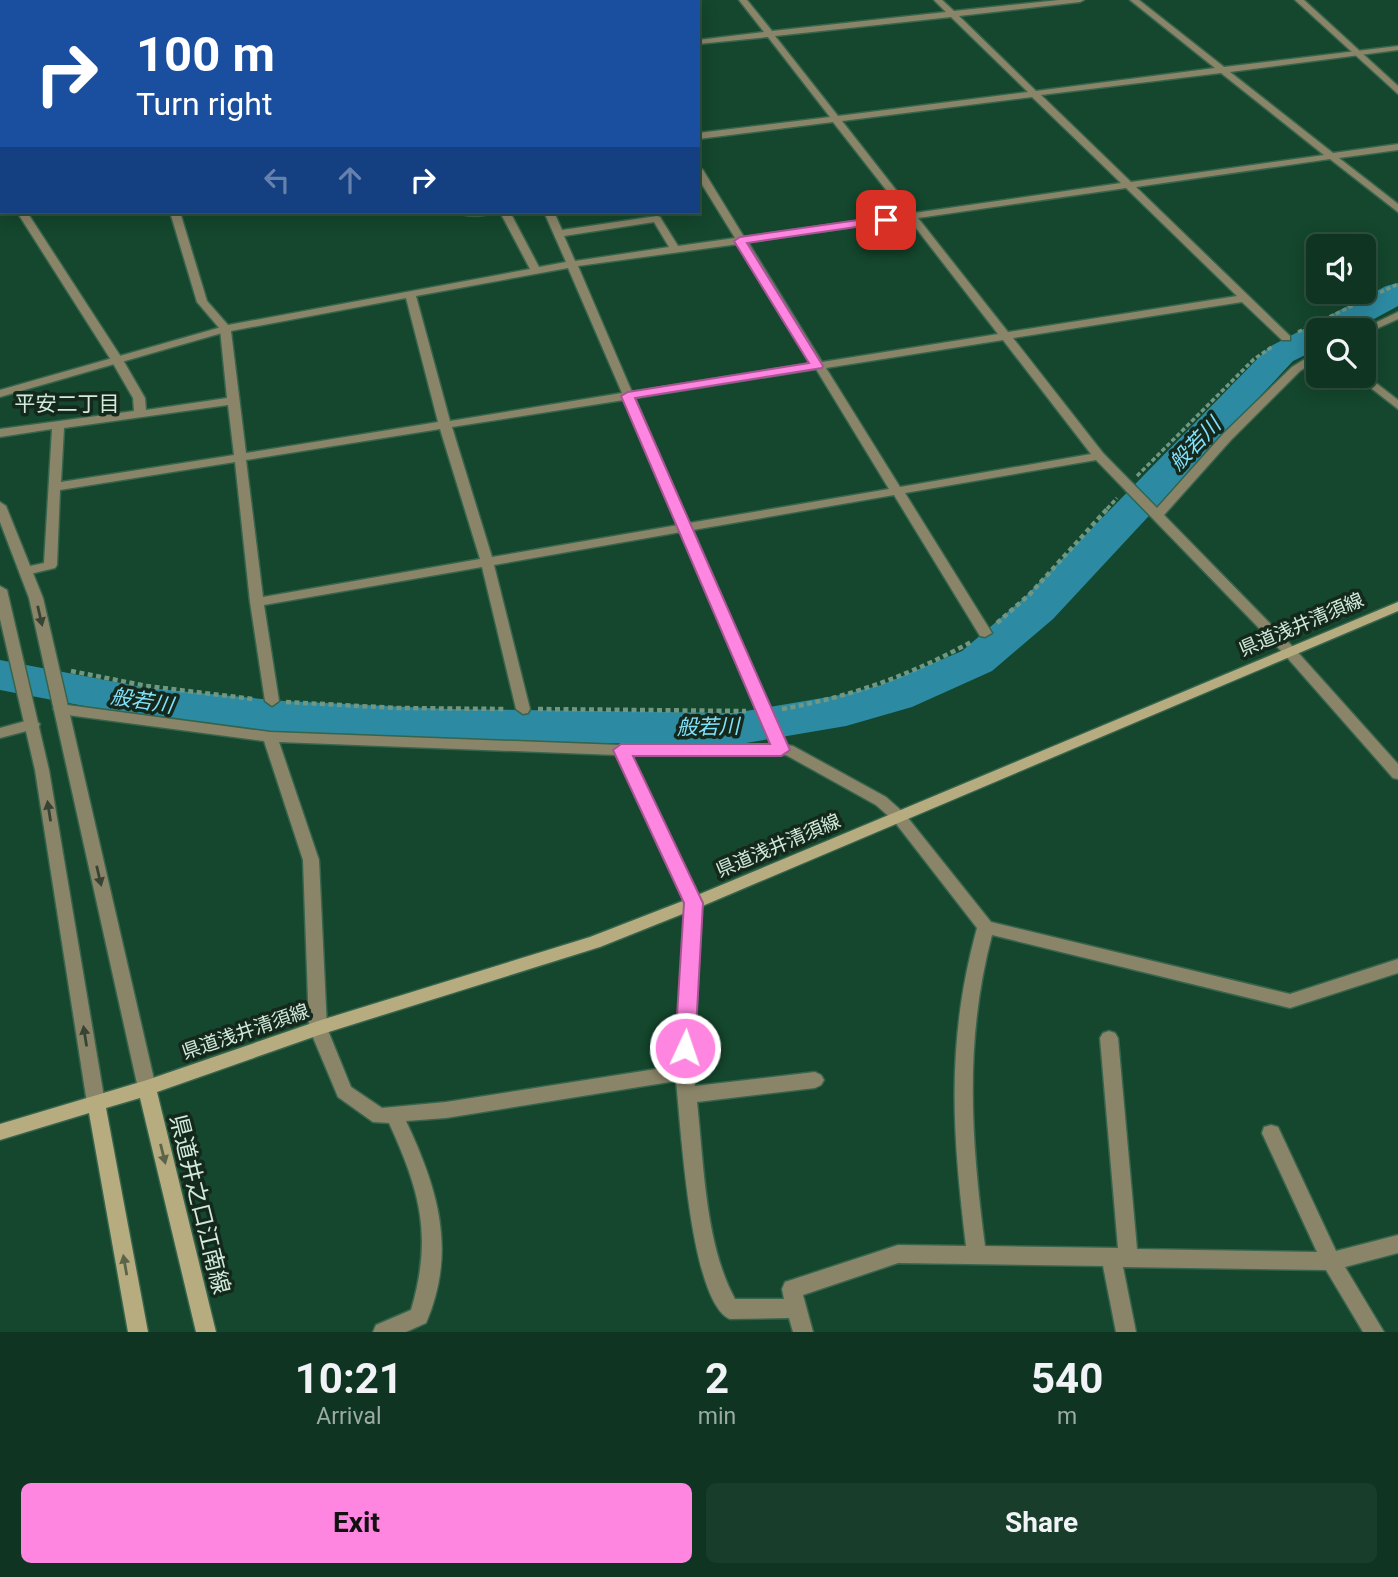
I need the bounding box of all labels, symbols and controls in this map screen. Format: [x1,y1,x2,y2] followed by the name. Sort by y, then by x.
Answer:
[136,26,275,83] text: 100 m
[21,28,112,119] icon: right
[136,85,272,123] text: Turn right
[258,161,296,199] icon: left
[331,161,369,199] icon: ahead
[404,161,442,199] icon: right
[856,190,916,250] pin
[867,201,905,239] icon: arrive
[1306,234,1376,388] map controls
[1306,234,1376,304] button: sound
[1306,318,1376,388] button: search
[15,392,120,416] district label: 平安二丁目
[1164,412,1227,475] water label: 般若川
[1235,588,1367,661] street label: 県道浅井清須線
[34,605,45,627] one-way arrow
[109,684,177,718] water label: 般若川
[676,714,742,740] water label: 般若川
[43,800,54,822] one-way arrow
[712,809,844,882] street label: 県道浅井清須線
[93,865,104,887] one-way arrow
[179,999,312,1064] street label: 県道浅井清須線
[648,1011,722,1085] position arrow
[79,1025,90,1047] one-way arrow
[164,1112,235,1297] street label: 県道井之口江南線
[158,1143,169,1165] one-way arrow
[120,1254,131,1276] one-way arrow
[295,1354,403,1403] text: 10:21
[705,1354,729,1403] text: 2
[1031,1354,1103,1403] text: 540
[316,1403,382,1430] text: Arrival
[698,1403,736,1430] text: min
[1057,1403,1077,1430] text: m
[21,1483,692,1563] button: Exit
[706,1483,1377,1563] button: Share

